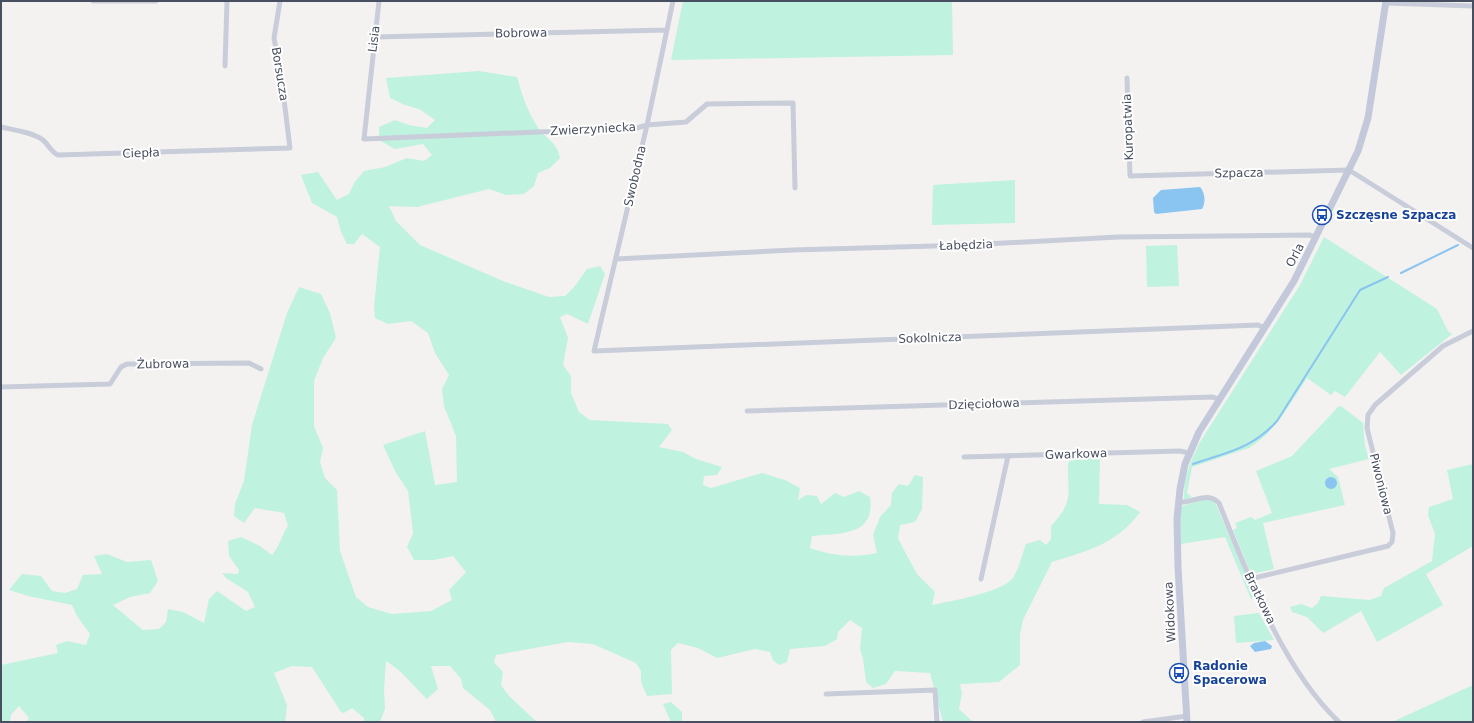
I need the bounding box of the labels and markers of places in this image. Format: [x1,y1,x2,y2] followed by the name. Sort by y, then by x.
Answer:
[1311,204,1333,226] bus stop icon: Szczęsne Szpacza
[1336,208,1456,222] place label: Szczęsne Szpacza
[1193,659,1267,687] place label: Radonie Spacerowa
[1168,662,1190,684] bus stop icon: Radonie Spacerowa

